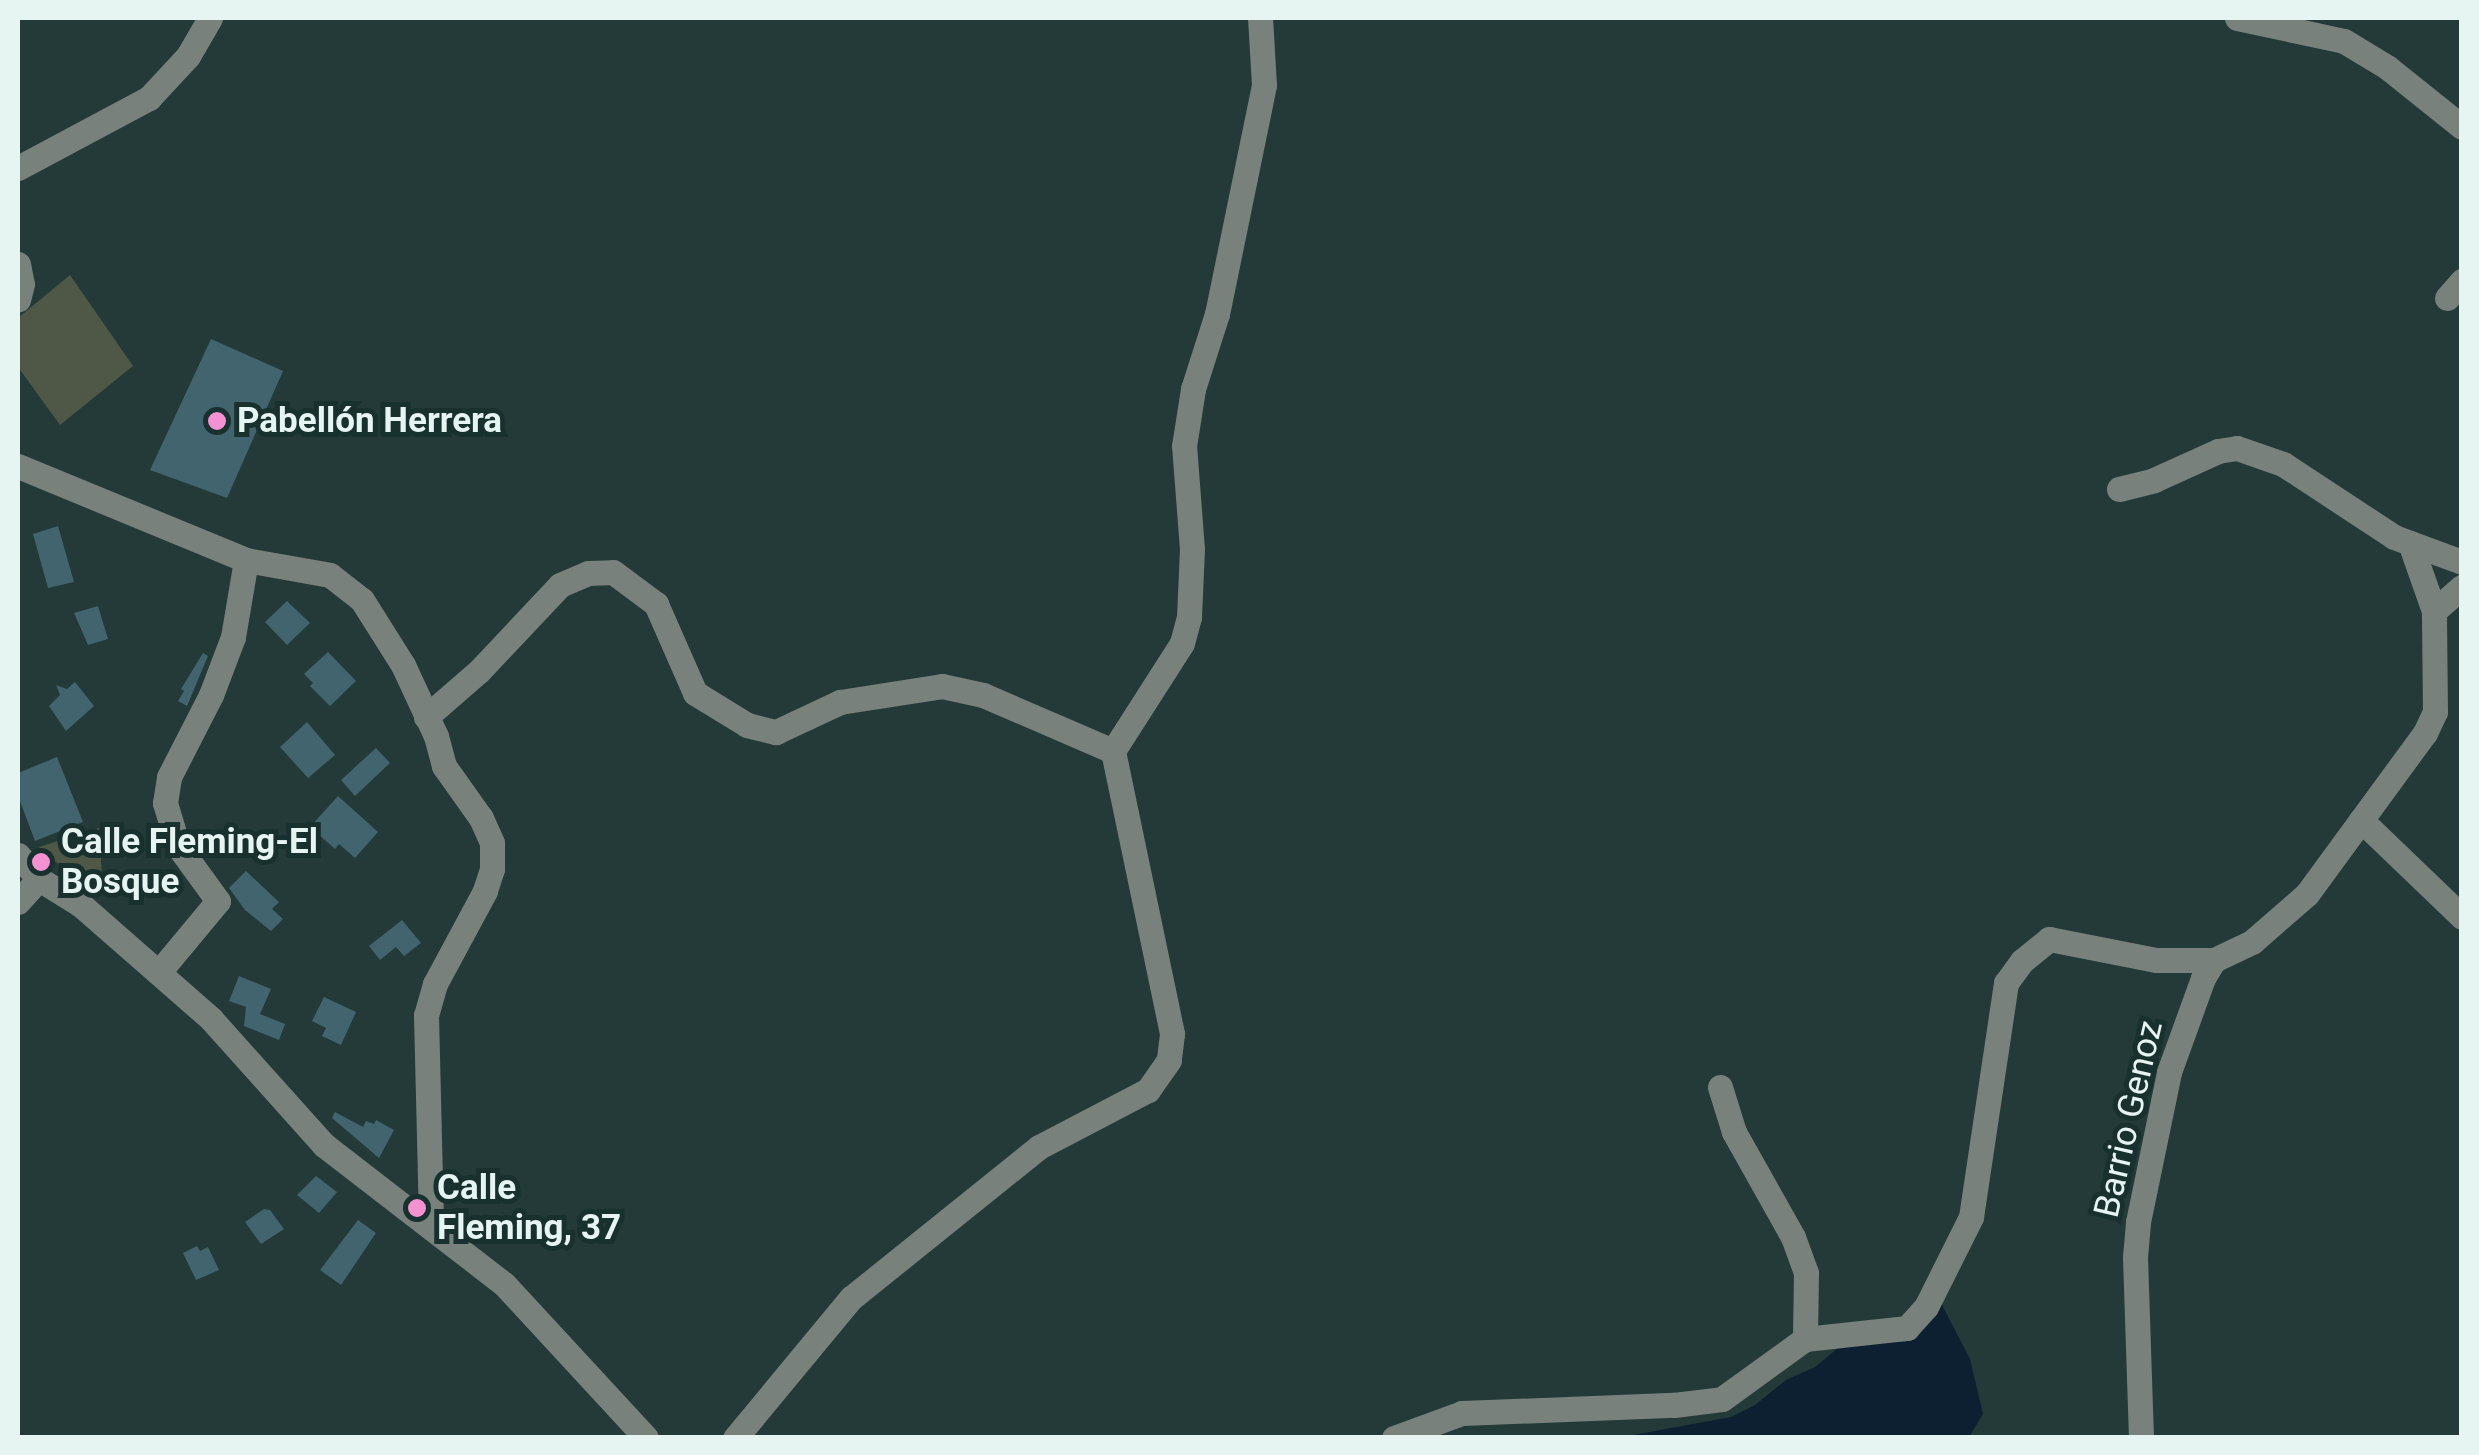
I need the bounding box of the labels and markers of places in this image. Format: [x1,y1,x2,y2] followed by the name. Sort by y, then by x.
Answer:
[237,400,502,442] place label: Pabellón Herrera
[206,410,228,432] marker: Pabellón Herrera
[61,821,318,903] place label: Calle Fleming-El Bosque
[30,851,52,873] marker: Calle Fleming-El Bosque
[437,1167,621,1249] place label: Calle Fleming, 37
[406,1197,428,1219] marker: Calle Fleming, 37

